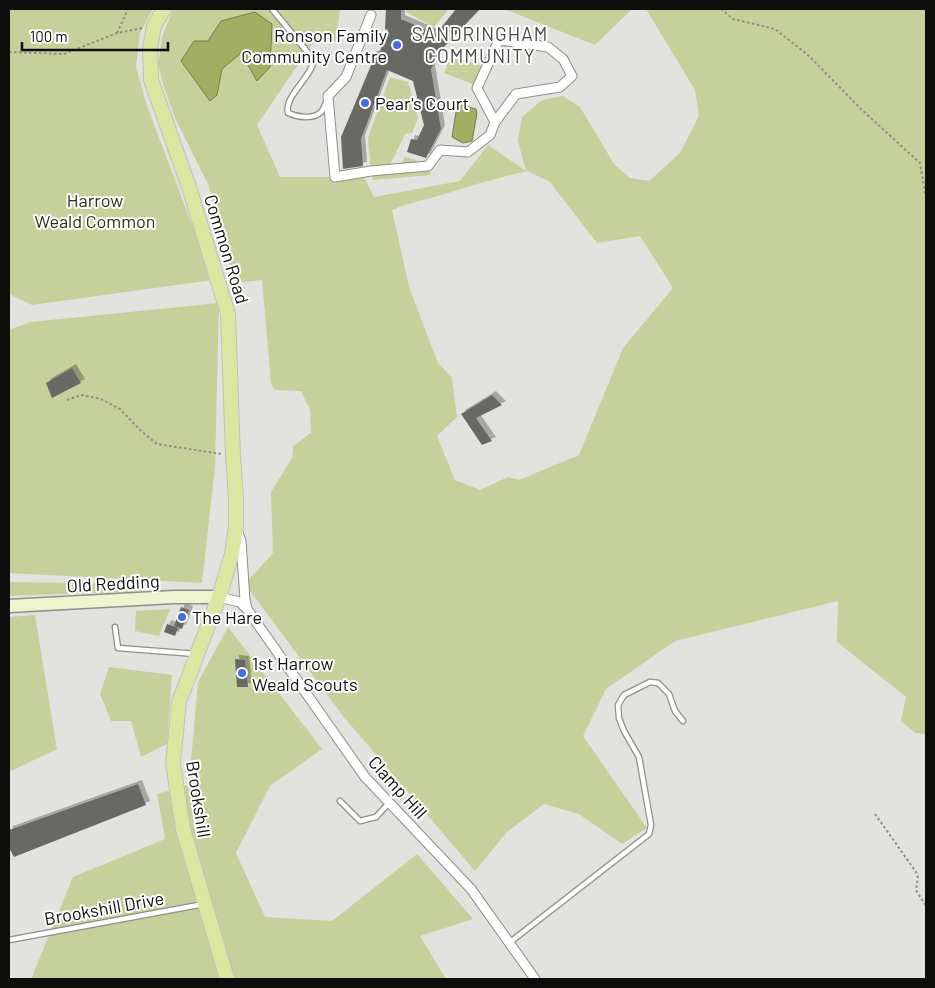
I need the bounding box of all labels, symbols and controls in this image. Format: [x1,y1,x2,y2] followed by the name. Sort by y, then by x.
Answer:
[22,20,169,52] scale bar
[412,22,548,67] district label: SANDRINGHAM COMMUNITY
[241,24,387,67] place label: Ronson Family Community Centre
[30,27,68,45] text: 100 m
[391,39,403,51] marker: Ronson Family Community Centre
[375,92,469,114] place label: Pear's Court
[359,97,371,109] marker: Pear's Court
[34,189,156,232] park label: Harrow Weald Common
[200,192,254,306] street label: Common Road
[66,570,160,596] street label: Old Redding
[192,606,262,628] place label: The Hare
[176,611,188,623] marker: The Hare
[252,652,358,695] place label: 1st Harrow Weald Scouts
[236,667,248,679] marker: 1st Harrow Weald Scouts
[364,751,432,823] street label: Clamp Hill
[182,759,216,839] street label: Brookshill
[42,887,166,929] street label: Brookshill Drive

